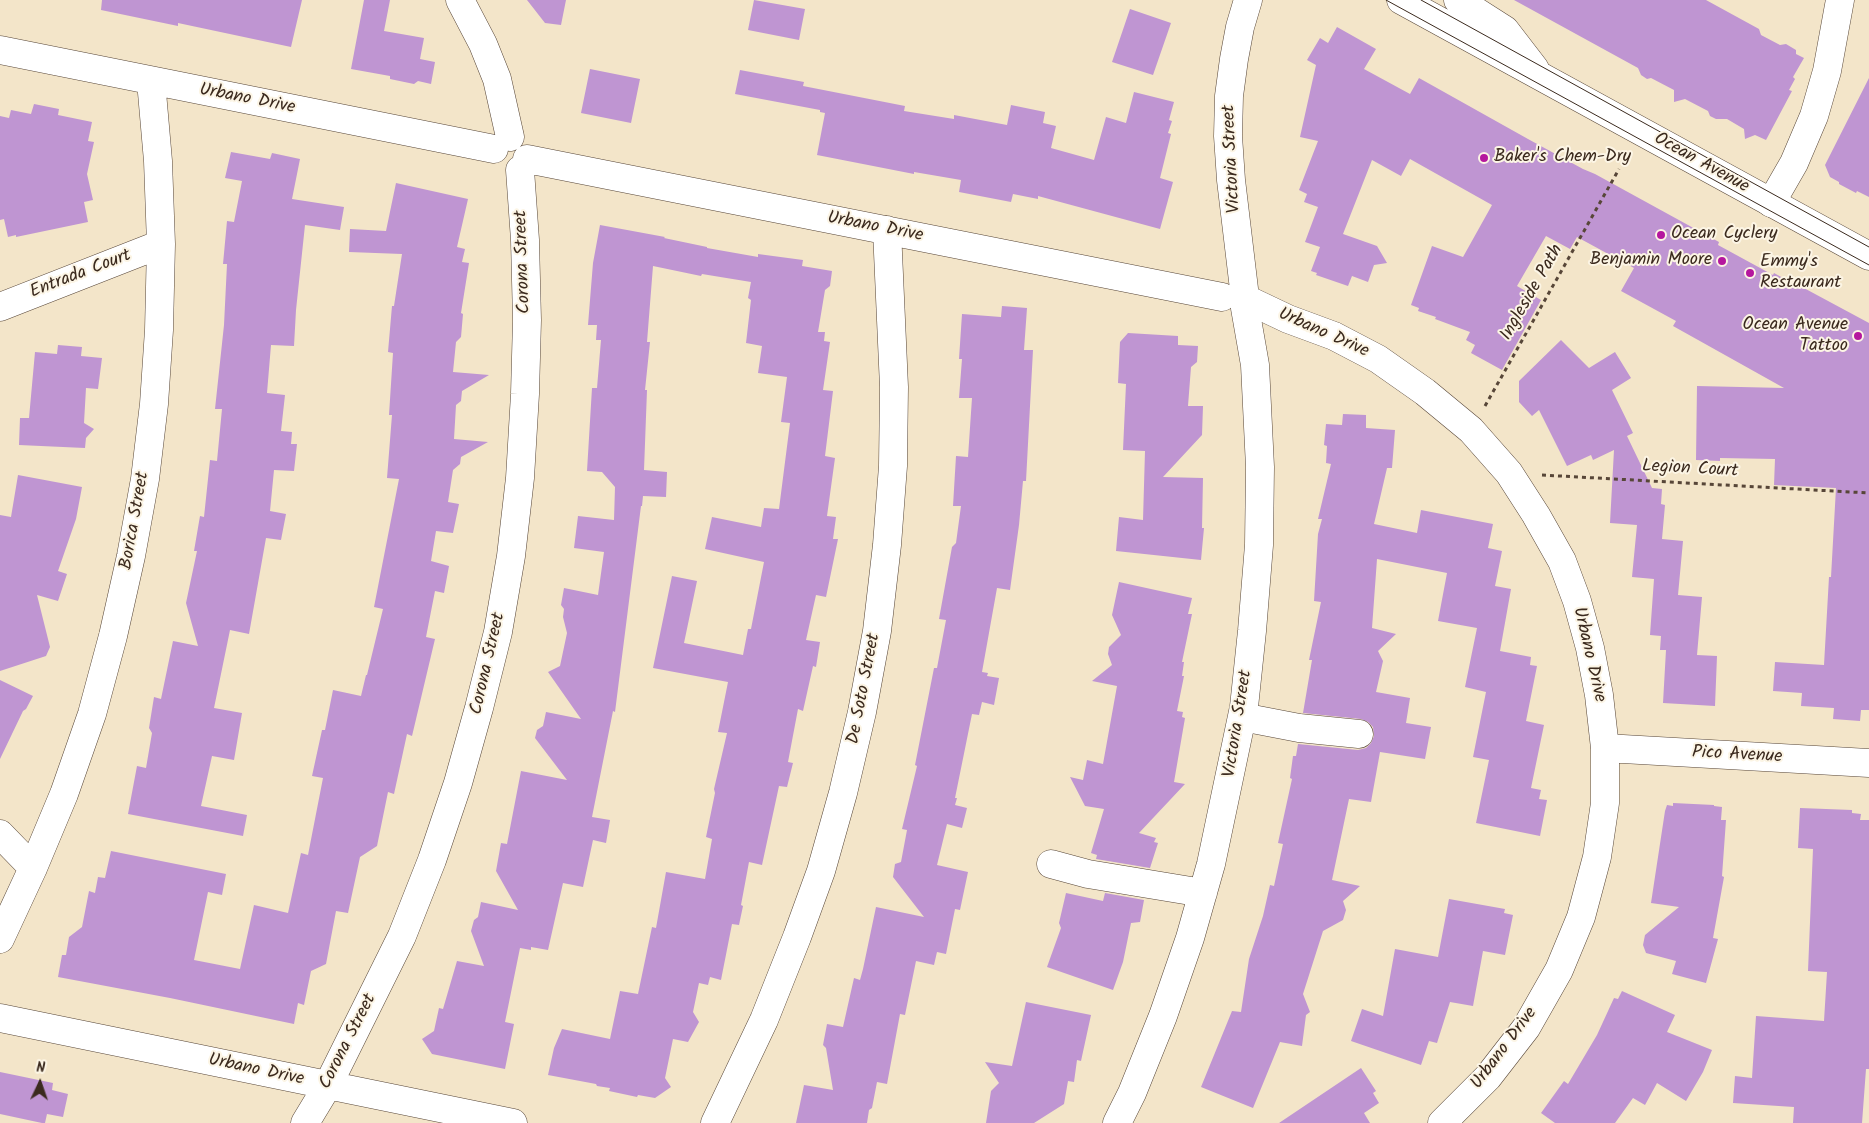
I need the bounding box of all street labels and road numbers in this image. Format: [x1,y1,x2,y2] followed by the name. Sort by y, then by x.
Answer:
[197,80,297,120] street label: Urbano Drive
[1219,104,1247,214] street label: Victoria Street
[1650,129,1752,199] street label: Ocean Avenue
[825,208,925,248] street label: Urbano Drive
[511,210,537,314] street label: Corona Street
[1497,241,1569,345] street label: Ingleside Path
[27,246,135,304] street label: Entrada Court
[1274,304,1372,364] street label: Urbano Drive
[1641,457,1739,483] street label: Legion Court
[117,470,155,572] street label: Borica Street
[1567,605,1609,705] street label: Urbano Drive
[467,611,511,717] street label: Corona Street
[844,632,886,746] street label: De Soto Street
[1220,669,1258,779] street label: Victoria Street
[1691,743,1783,769] street label: Pico Avenue
[316,991,382,1093] street label: Corona Street
[1467,1004,1543,1094] street label: Urbano Drive
[206,1050,306,1092] street label: Urbano Drive

